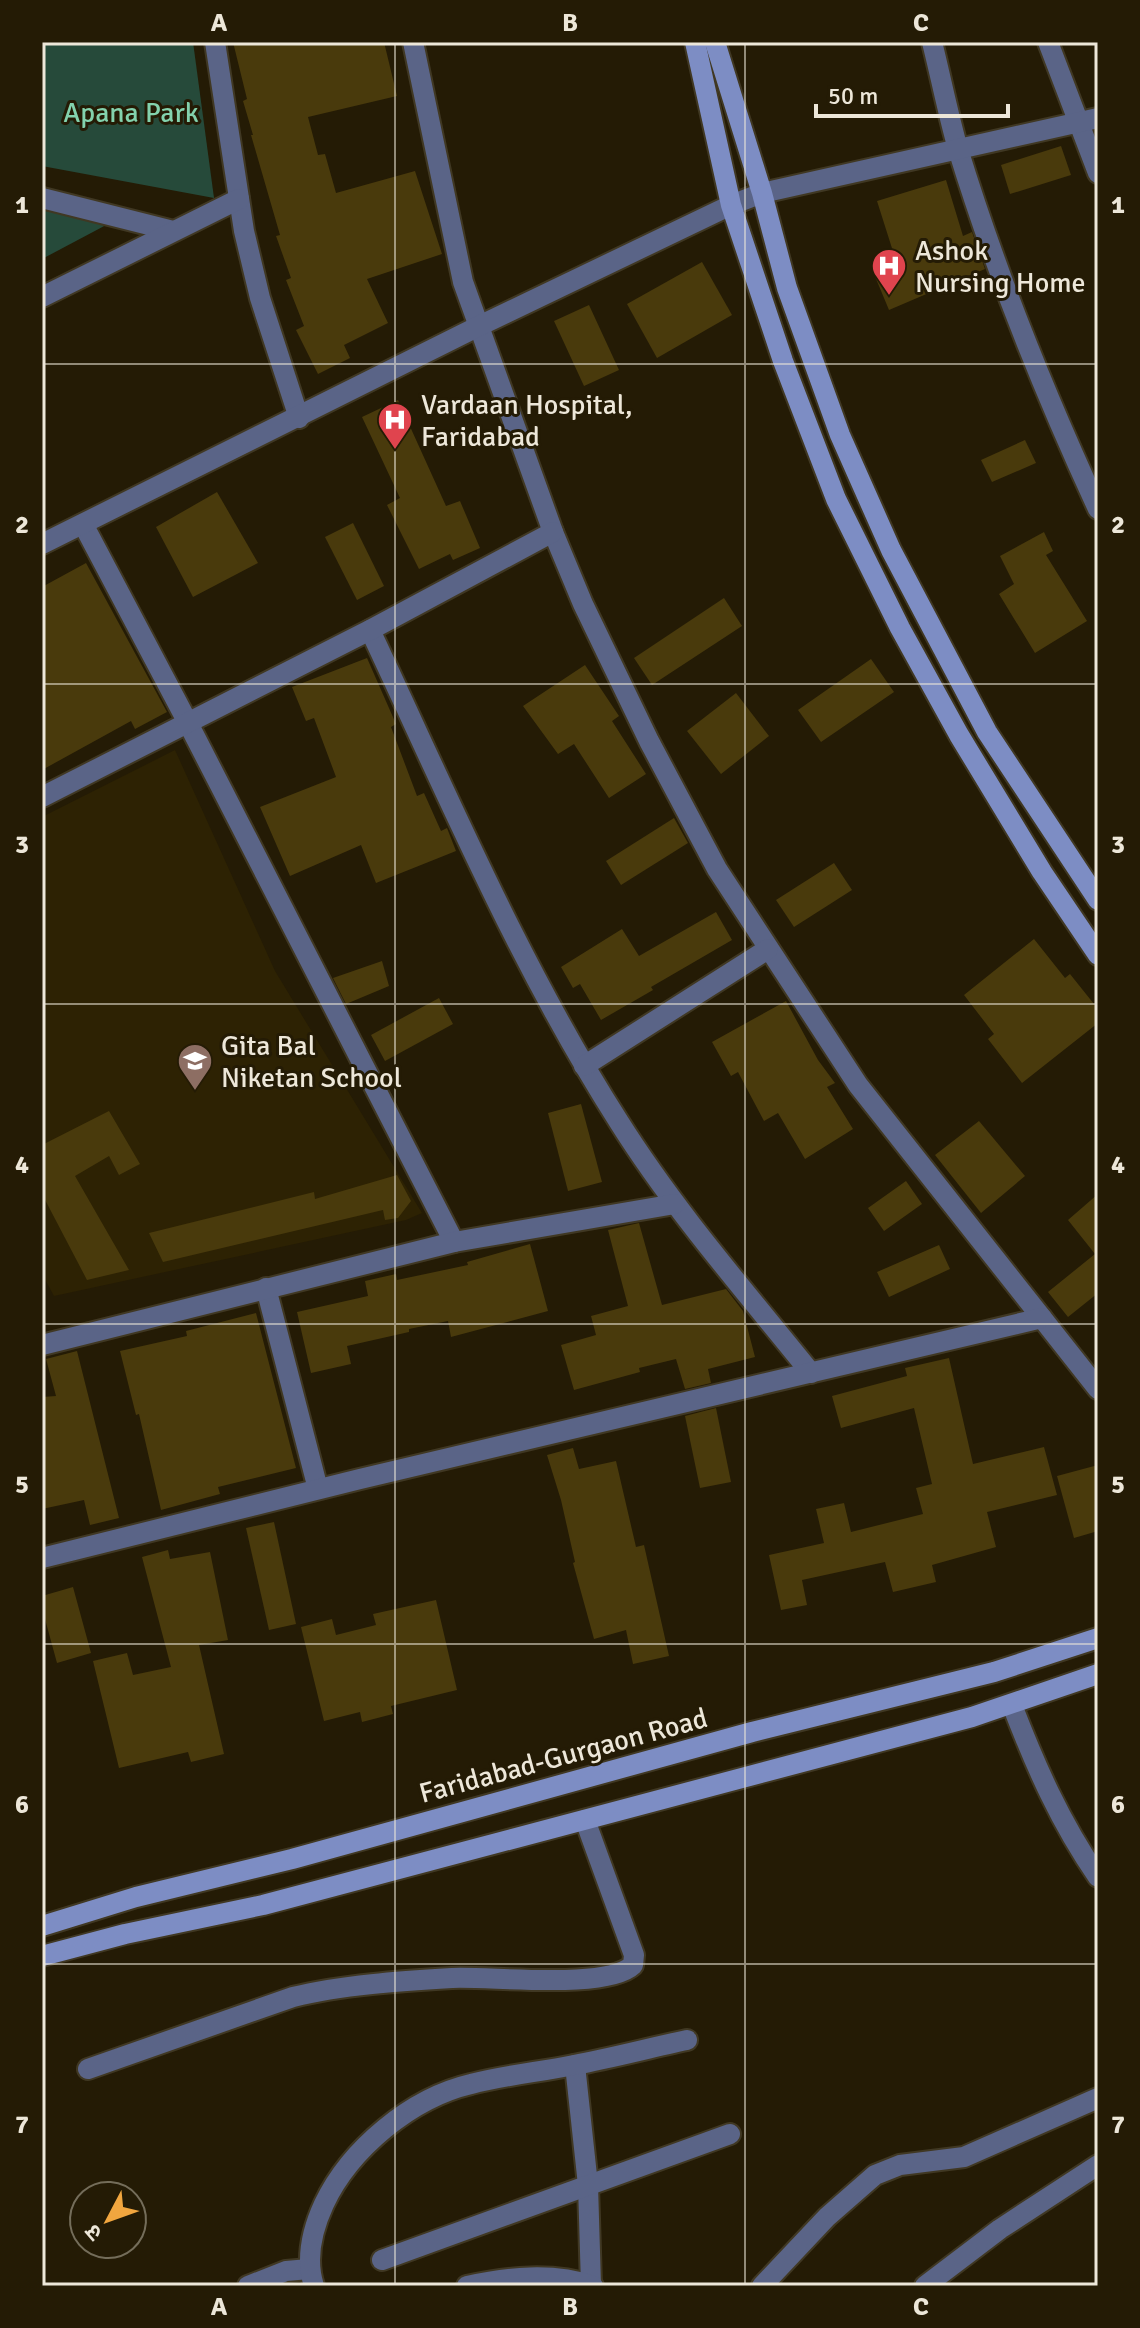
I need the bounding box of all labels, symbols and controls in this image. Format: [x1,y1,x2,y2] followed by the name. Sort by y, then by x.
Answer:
[211,7,228,39] text: A
[562,7,578,39] text: B
[913,7,929,39] text: C
[816,68,1008,118] scale bar
[828,81,878,111] text: 50 m
[63,96,199,130] park label: Apana Park
[15,189,29,221] text: 1
[1111,189,1125,221] text: 1
[915,234,1086,300] place label: Ashok Nursing Home
[870,247,908,297] hospital icon: Ashok Nursing Home
[421,388,633,454] place label: Vardaan Hospital, Faridabad
[376,401,414,451] hospital icon: Vardaan Hospital, Faridabad
[15,509,29,541] text: 2
[1111,509,1125,541] text: 2
[15,829,29,861] text: 3
[1111,829,1125,861] text: 3
[221,1029,402,1095] place label: Gita Bal Niketan School
[176,1042,214,1092] school or university icon: Gita Bal Niketan School
[15,1149,29,1181] text: 4
[1111,1149,1125,1181] text: 4
[15,1469,29,1501] text: 5
[1111,1469,1125,1501] text: 5
[415,1701,711,1811] street label: Faridabad-Gurgaon Road
[15,1789,29,1821] text: 6
[1111,1789,1125,1821] text: 6
[15,2109,29,2141] text: 7
[1111,2109,1125,2141] text: 7
[68,2180,148,2260] north arrow
[78,2218,108,2247] text: उ
[211,2291,228,2323] text: A
[562,2291,578,2323] text: B
[913,2291,929,2323] text: C

